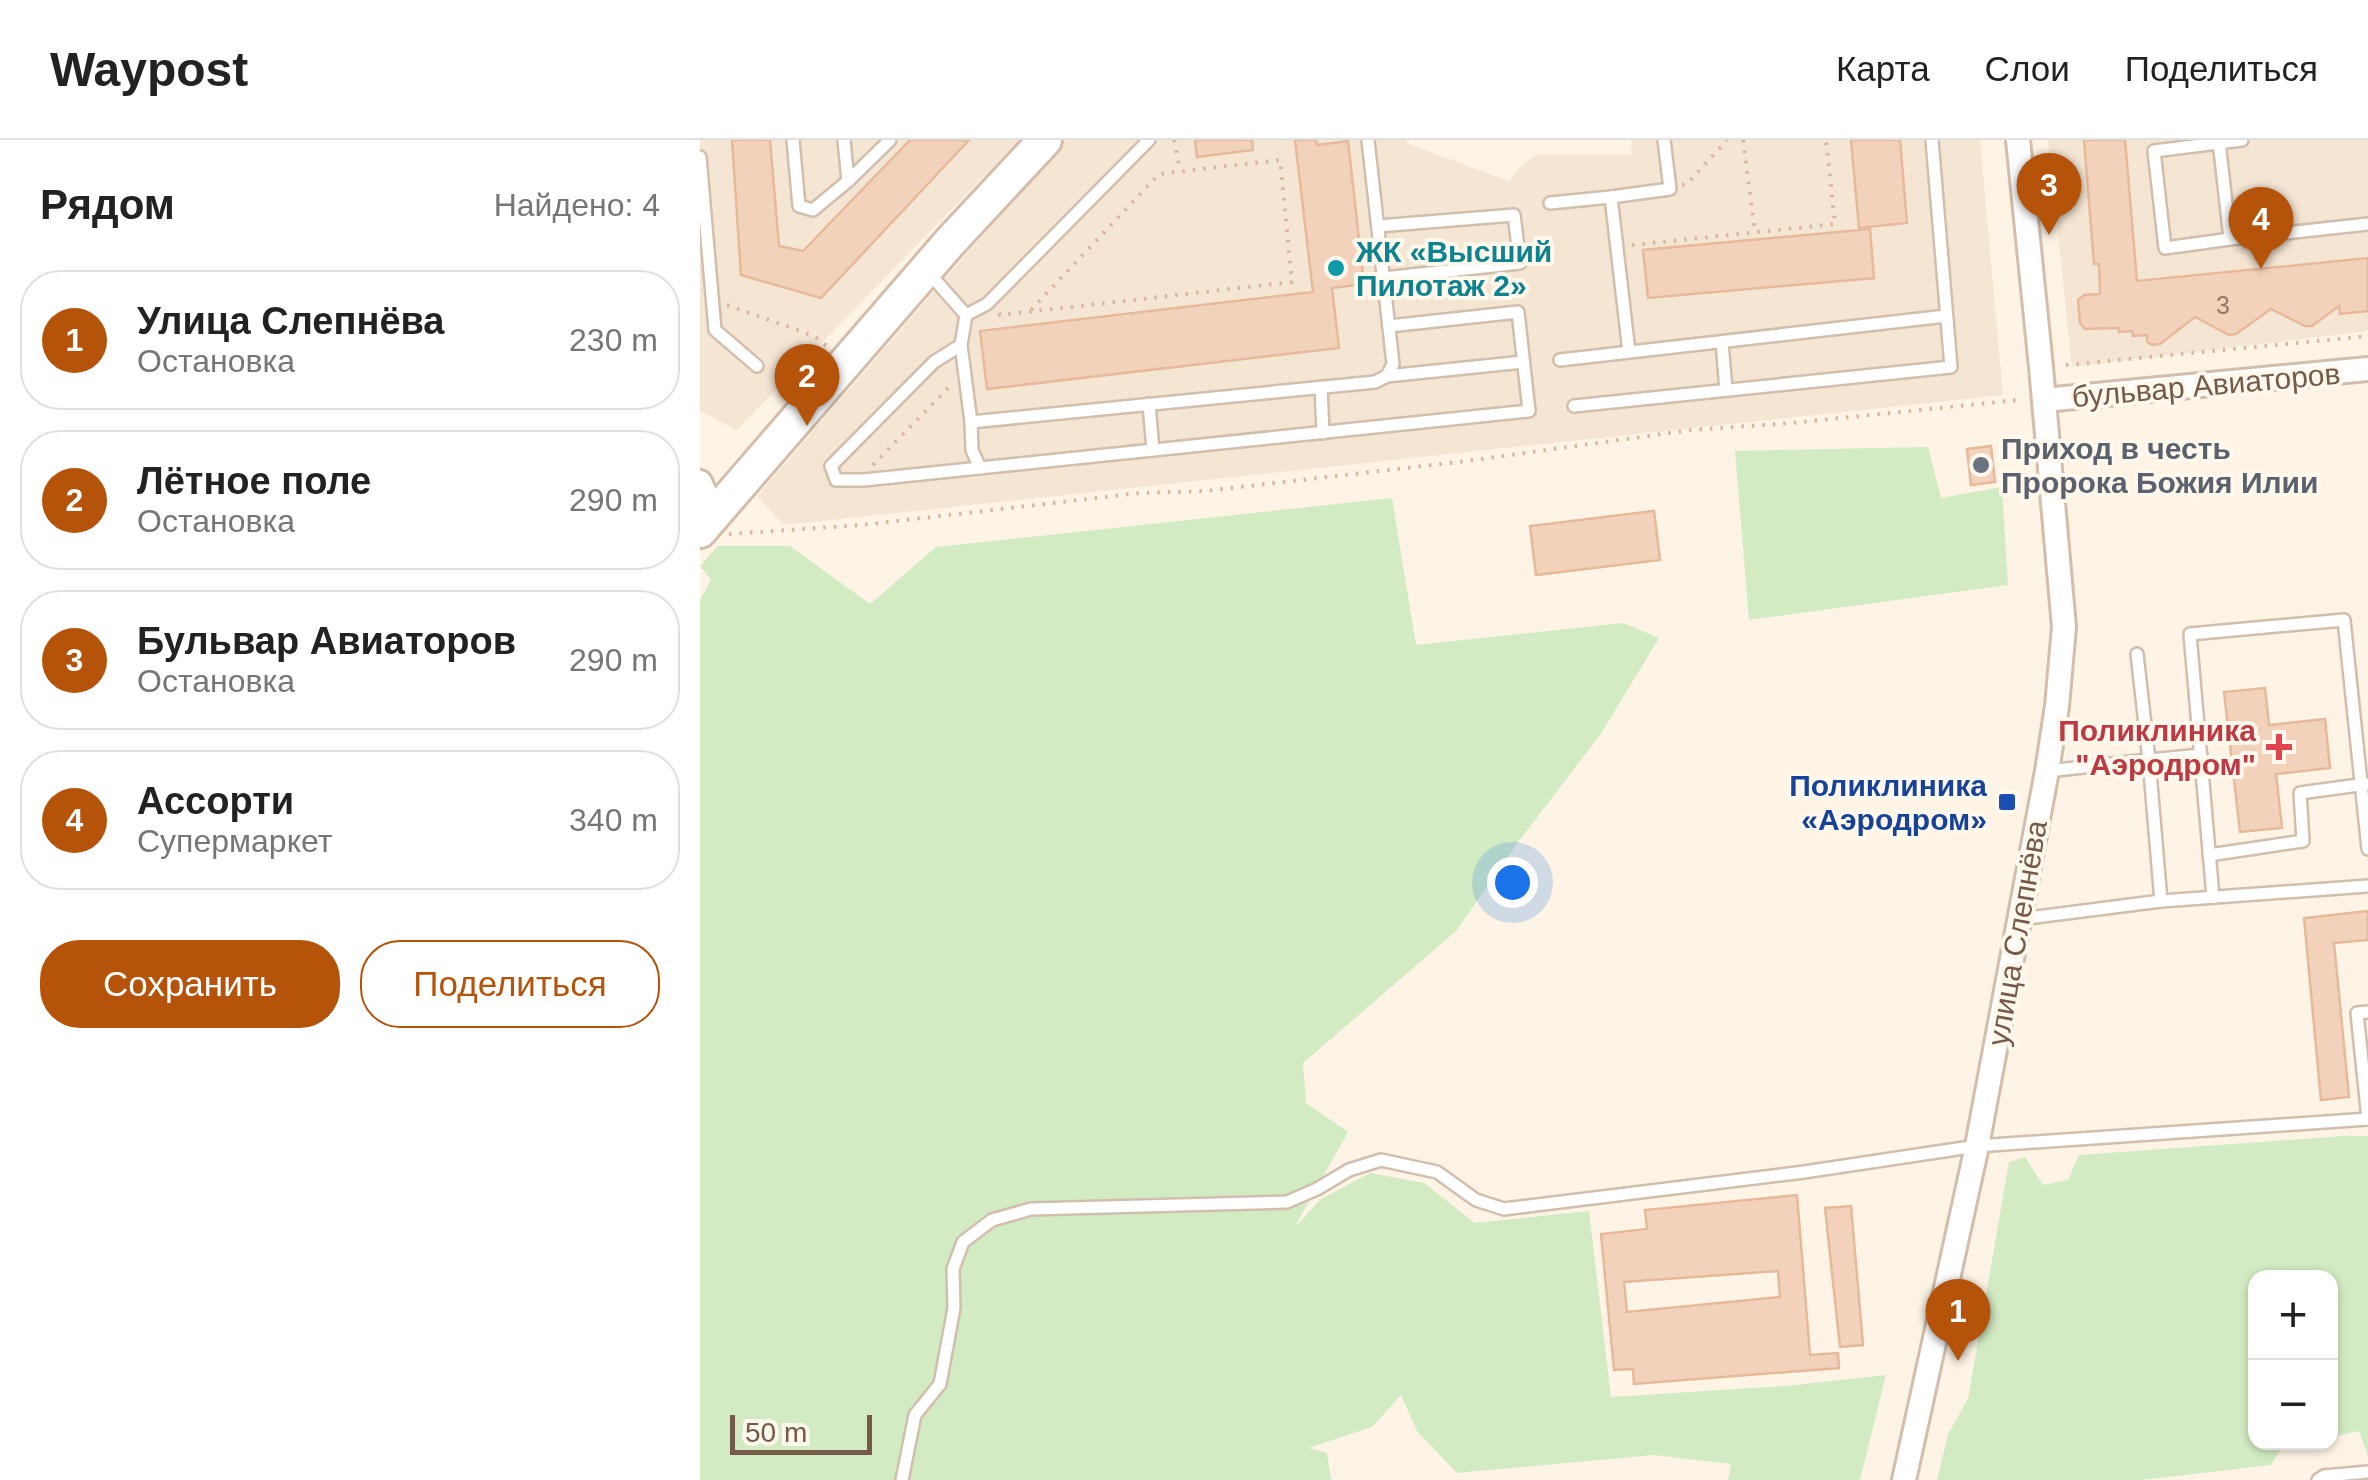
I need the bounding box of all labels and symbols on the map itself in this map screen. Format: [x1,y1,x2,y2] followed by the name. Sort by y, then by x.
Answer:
[2016,152,2082,235] pin: 3
[2228,186,2294,269] pin: 4
[1355,235,1552,302] place label: ЖК «Высший Пилотаж 2»
[1325,257,1347,279] marker: ЖК «Высший Пилотаж 2»
[2216,291,2230,319] house number: 3
[774,344,840,426] pin: 2
[2070,357,2342,413] street label: бульвар Авиаторов
[2001,432,2318,499] place label: Приход в честь Пророка Божия Илии
[1970,454,1992,476] marker: Приход в честь Пророка Божия Илии
[2058,714,2256,781] place label: Поликлиника "Аэродром"
[2266,734,2292,760] marker: Поликлиника "Аэродром"
[1789,769,1987,836] place label: Поликлиника «Аэродром»
[1996,791,2018,813] marker: Поликлиника «Аэродром»
[1981,817,2053,1048] street label: улица Слепнёва
[1487,857,1538,908] your location
[1926,1278,1990,1361] pin: 1
[730,1410,872,1454] scale bar

